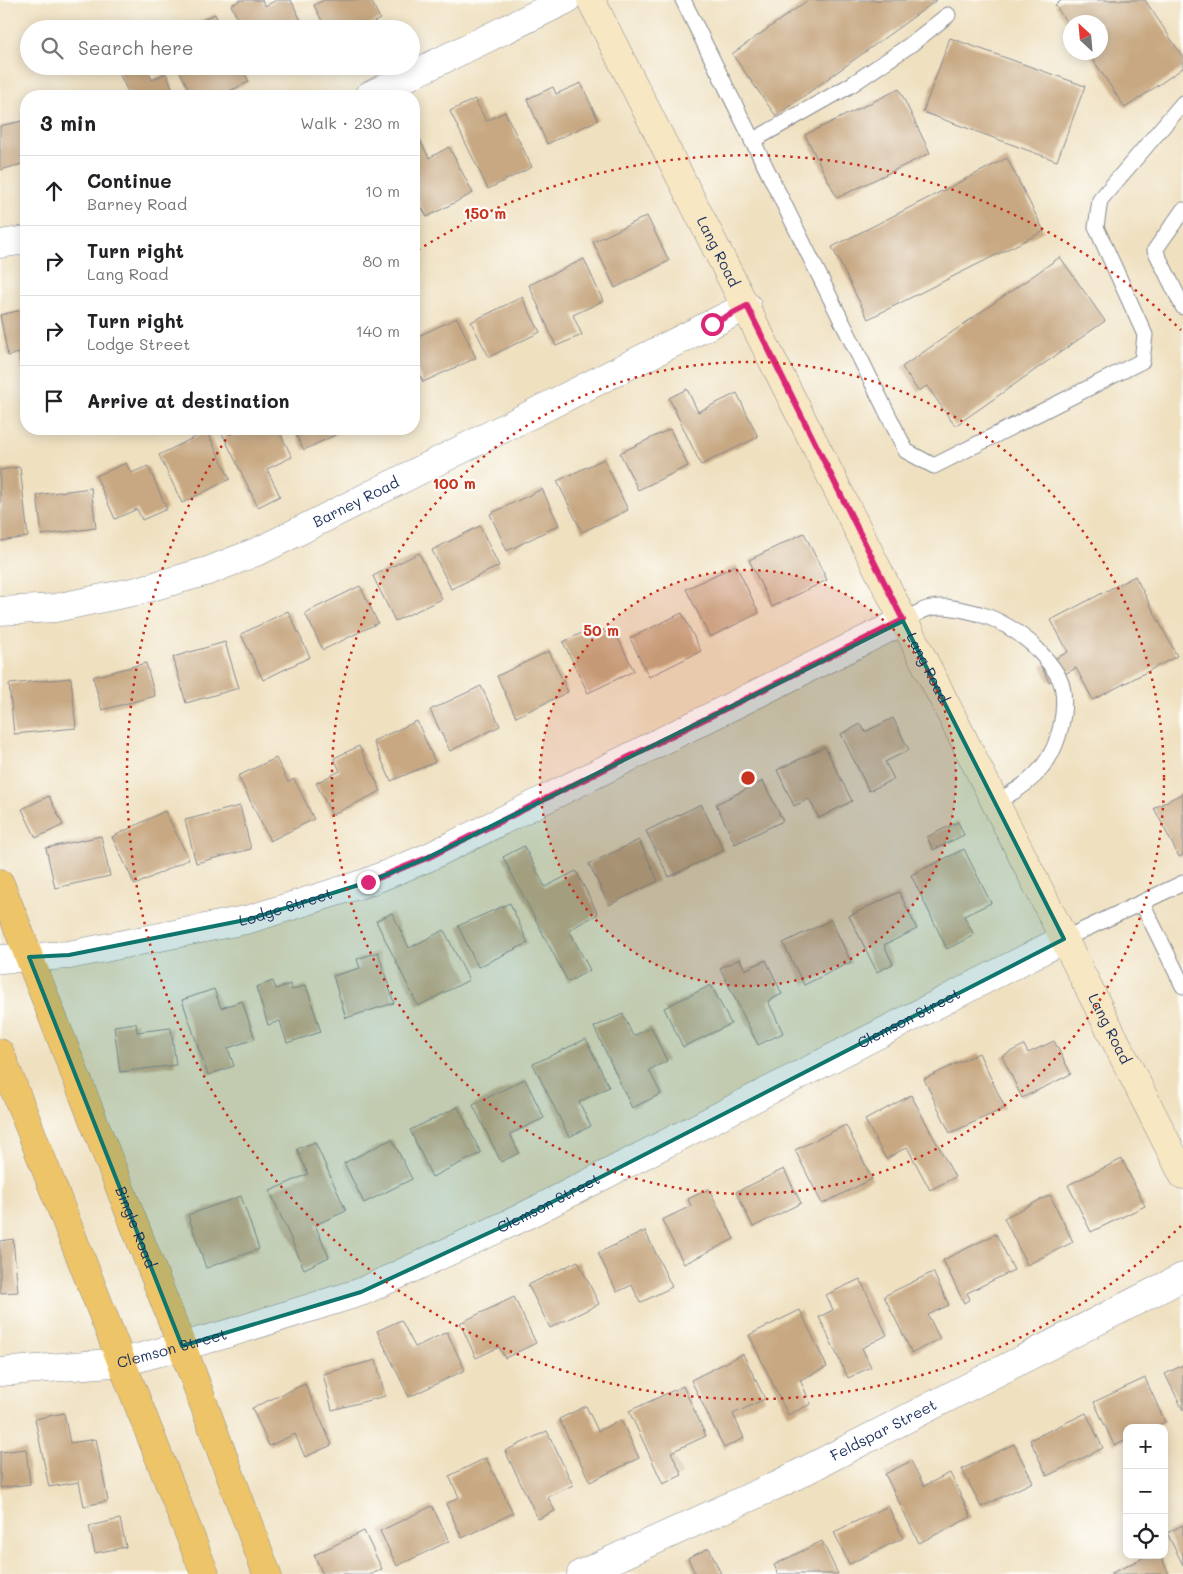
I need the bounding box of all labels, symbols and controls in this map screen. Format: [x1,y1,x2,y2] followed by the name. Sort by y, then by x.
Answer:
[1063,15,1108,60] north arrow
[20,20,420,75] search box
[38,34,66,62] icon: search
[78,35,194,60] text: Search here
[40,109,96,136] text: 3 min
[300,112,400,133] text: Walk · 230 m
[87,168,172,193] text: Continue
[40,177,68,205] icon: ahead
[365,180,400,201] text: 10 m
[87,193,187,214] text: Barney Road
[464,203,506,223] text: 150 m
[693,213,745,290] street label: Lang Road
[87,238,184,263] text: Turn right
[40,247,68,275] icon: right
[363,250,400,271] text: 80 m
[87,263,169,284] text: Lang Road
[87,308,184,333] text: Turn right
[701,313,724,336] route start
[40,317,68,345] icon: right
[356,320,400,341] text: 140 m
[87,333,190,354] text: Lodge Street
[40,387,68,415] icon: arrive
[87,388,290,413] text: Arrive at destination
[309,471,402,531] street label: Barney Road
[432,473,476,493] text: 100 m
[583,620,619,640] text: 50 m
[902,629,955,706] street label: Lang Road
[739,769,757,787] centre of rings
[357,871,380,894] route end
[237,883,335,930] street label: Lodge Street
[854,983,963,1052] street label: Clemson Street
[1084,990,1136,1067] street label: Lang Road
[493,1168,603,1237] street label: Clemson Street
[111,1183,161,1271] street label: Bingle Road
[116,1323,229,1371] street label: Clemson Street
[826,1394,940,1465] street label: Feldspar Street
[1123,1424,1168,1559] map controls
[1123,1424,1168,1469] button: +
[1123,1469,1168,1514] button: −
[1123,1514,1168,1559] button: locate

